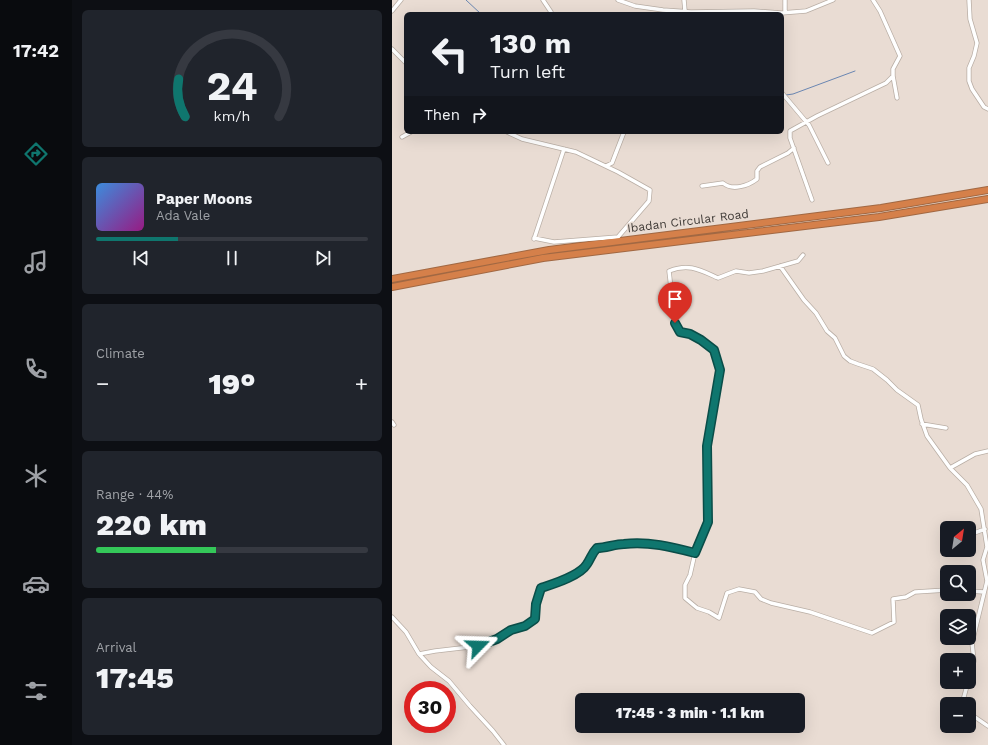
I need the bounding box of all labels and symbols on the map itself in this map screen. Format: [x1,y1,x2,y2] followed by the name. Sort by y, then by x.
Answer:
[626,207,750,235] street label: Ibadan Circular Road
[658,282,692,323] pin
[940,521,976,557] north arrow
[457,625,499,667] position arrow
[404,681,456,733] speed limit sign: 30

